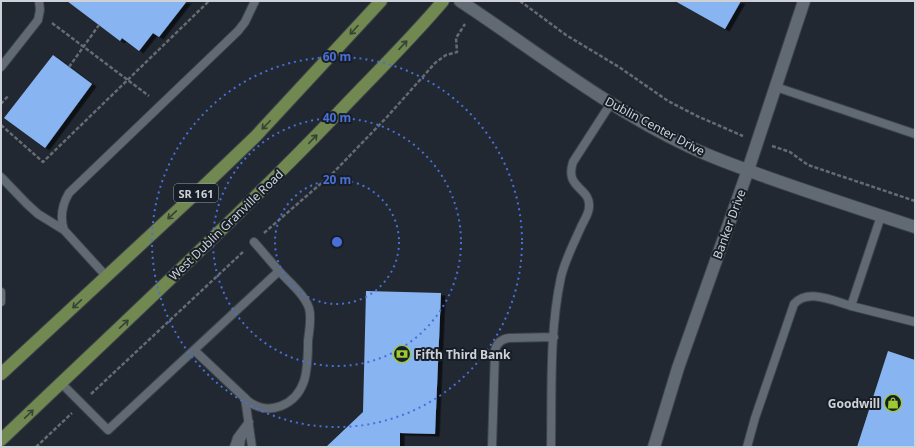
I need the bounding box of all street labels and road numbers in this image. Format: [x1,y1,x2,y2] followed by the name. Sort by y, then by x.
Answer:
[602,92,708,160] street label: Dublin Center Drive
[165,166,287,284] street label: West Dublin Granville Road
[174,184,218,202] road number: SR 161
[709,187,750,261] street label: Banker Drive

